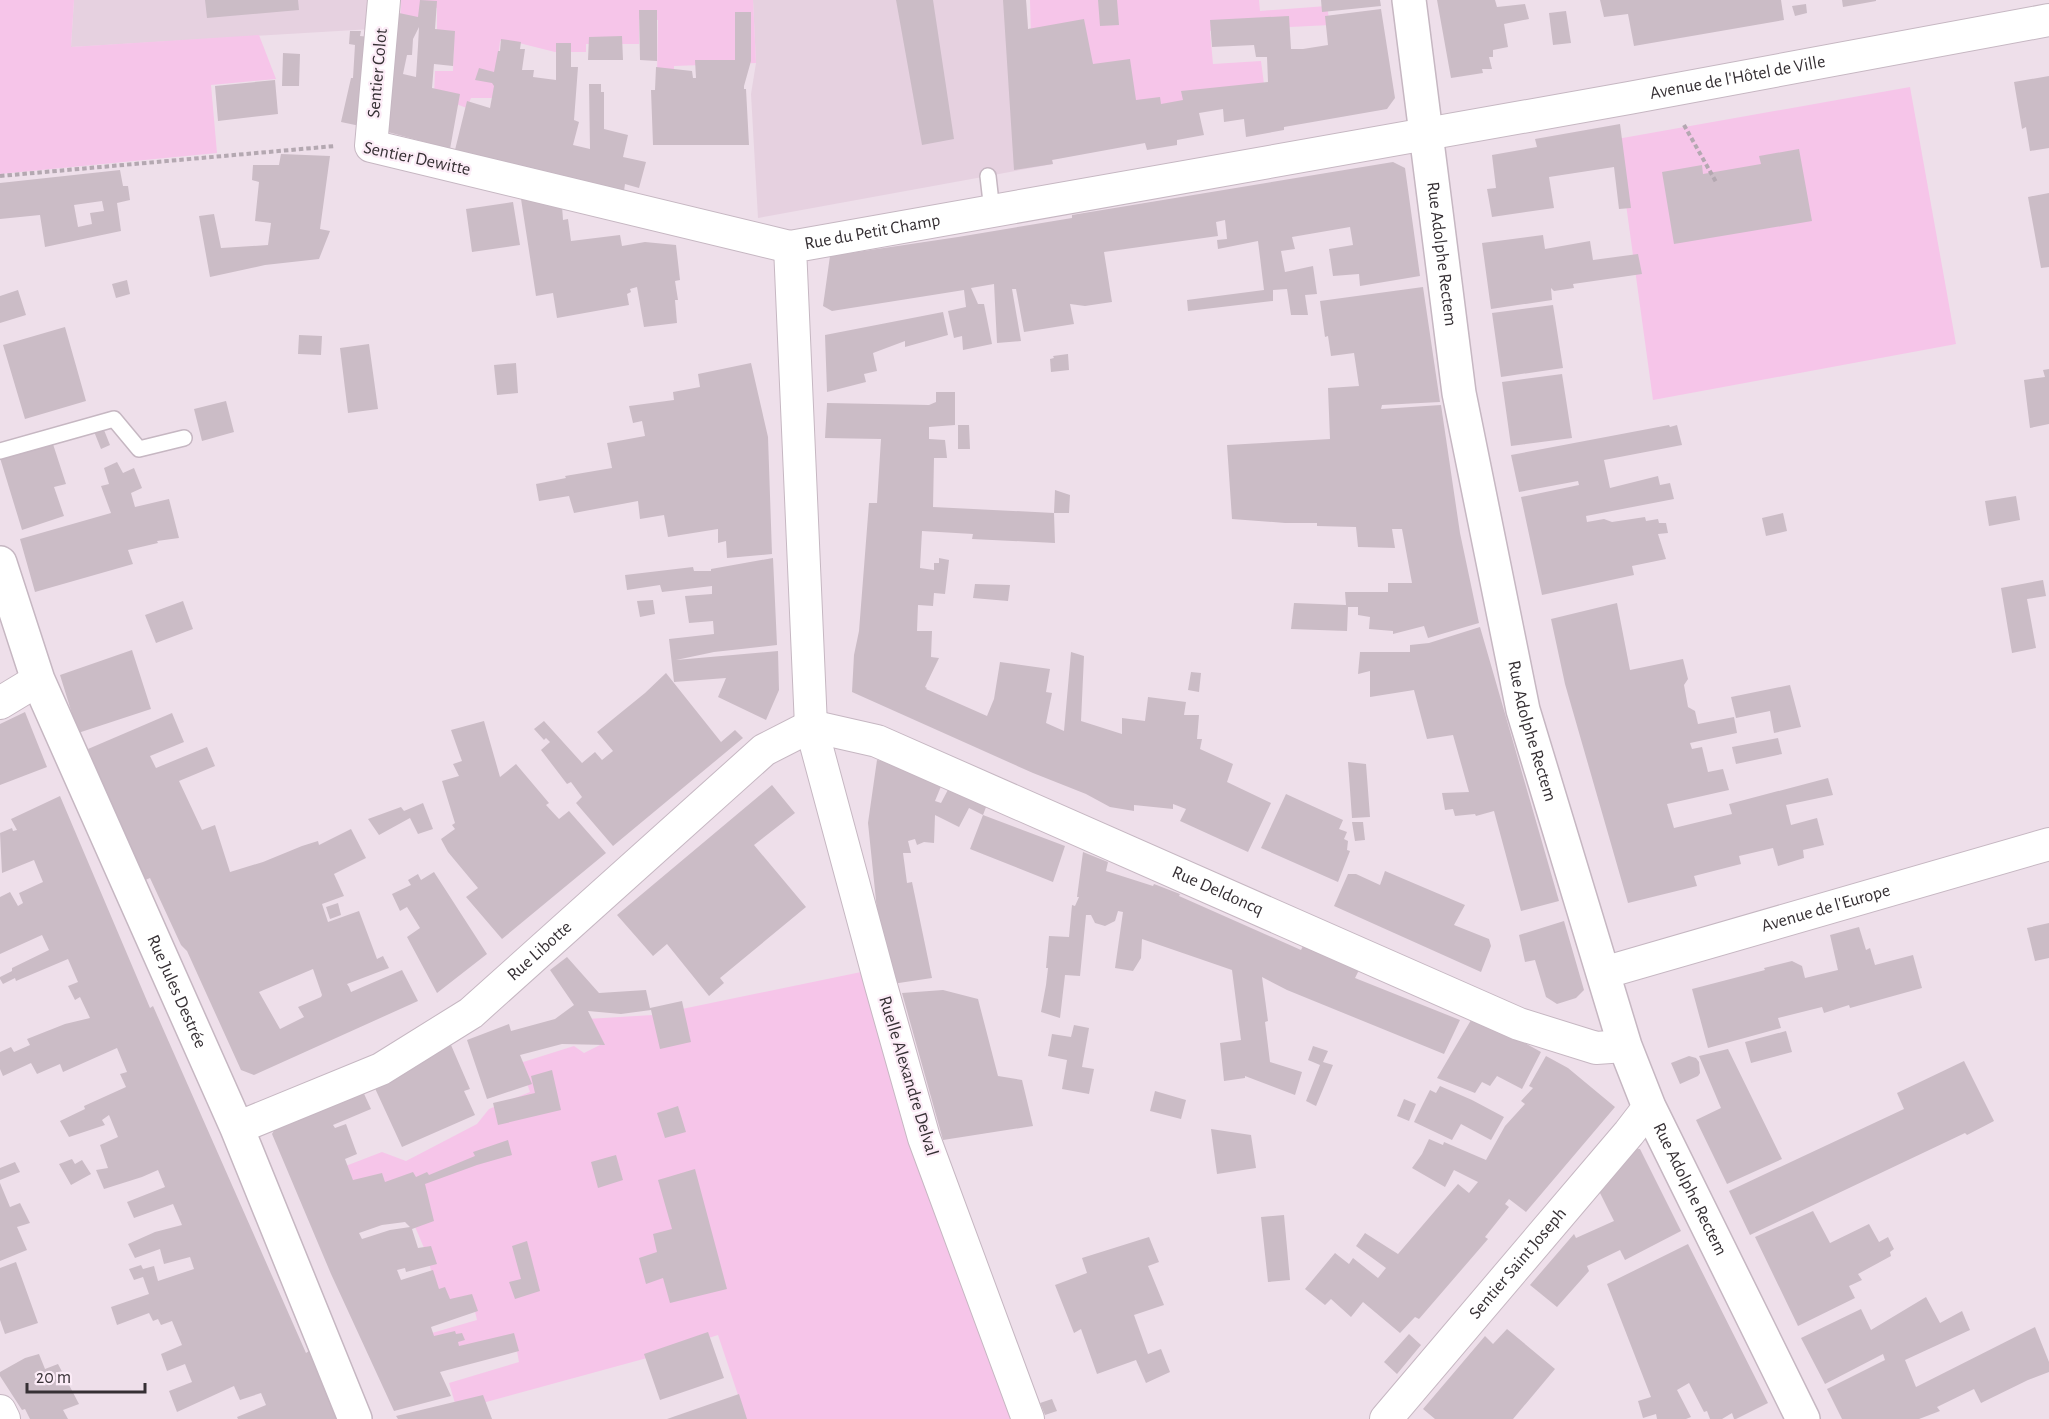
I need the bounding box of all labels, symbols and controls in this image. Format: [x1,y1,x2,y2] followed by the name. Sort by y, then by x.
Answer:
[365,27,391,118] street label: Sentier Colot
[1649,53,1827,103] street label: Avenue de l'Hôtel de Ville
[362,139,472,179] street label: Sentier Dewitte
[1423,181,1459,327] street label: Rue Adolphe Rectem
[803,211,942,253] street label: Rue du Petit Champ
[1504,659,1559,804] street label: Rue Adolphe Rectem
[1169,863,1266,919] street label: Rue Deldoncq
[1759,881,1892,936] street label: Avenue de l'Europe
[504,918,575,985] street label: Rue Libotte
[143,932,209,1051] street label: Rue Jules Destrée
[875,994,941,1158] street label: Ruelle Alexandre Delval
[1649,1120,1730,1258] street label: Rue Adolphe Rectem
[1466,1205,1570,1323] street label: Sentier Saint Joseph
[27,1356,146,1394] scale bar
[36,1369,71,1387] text: 20 m

